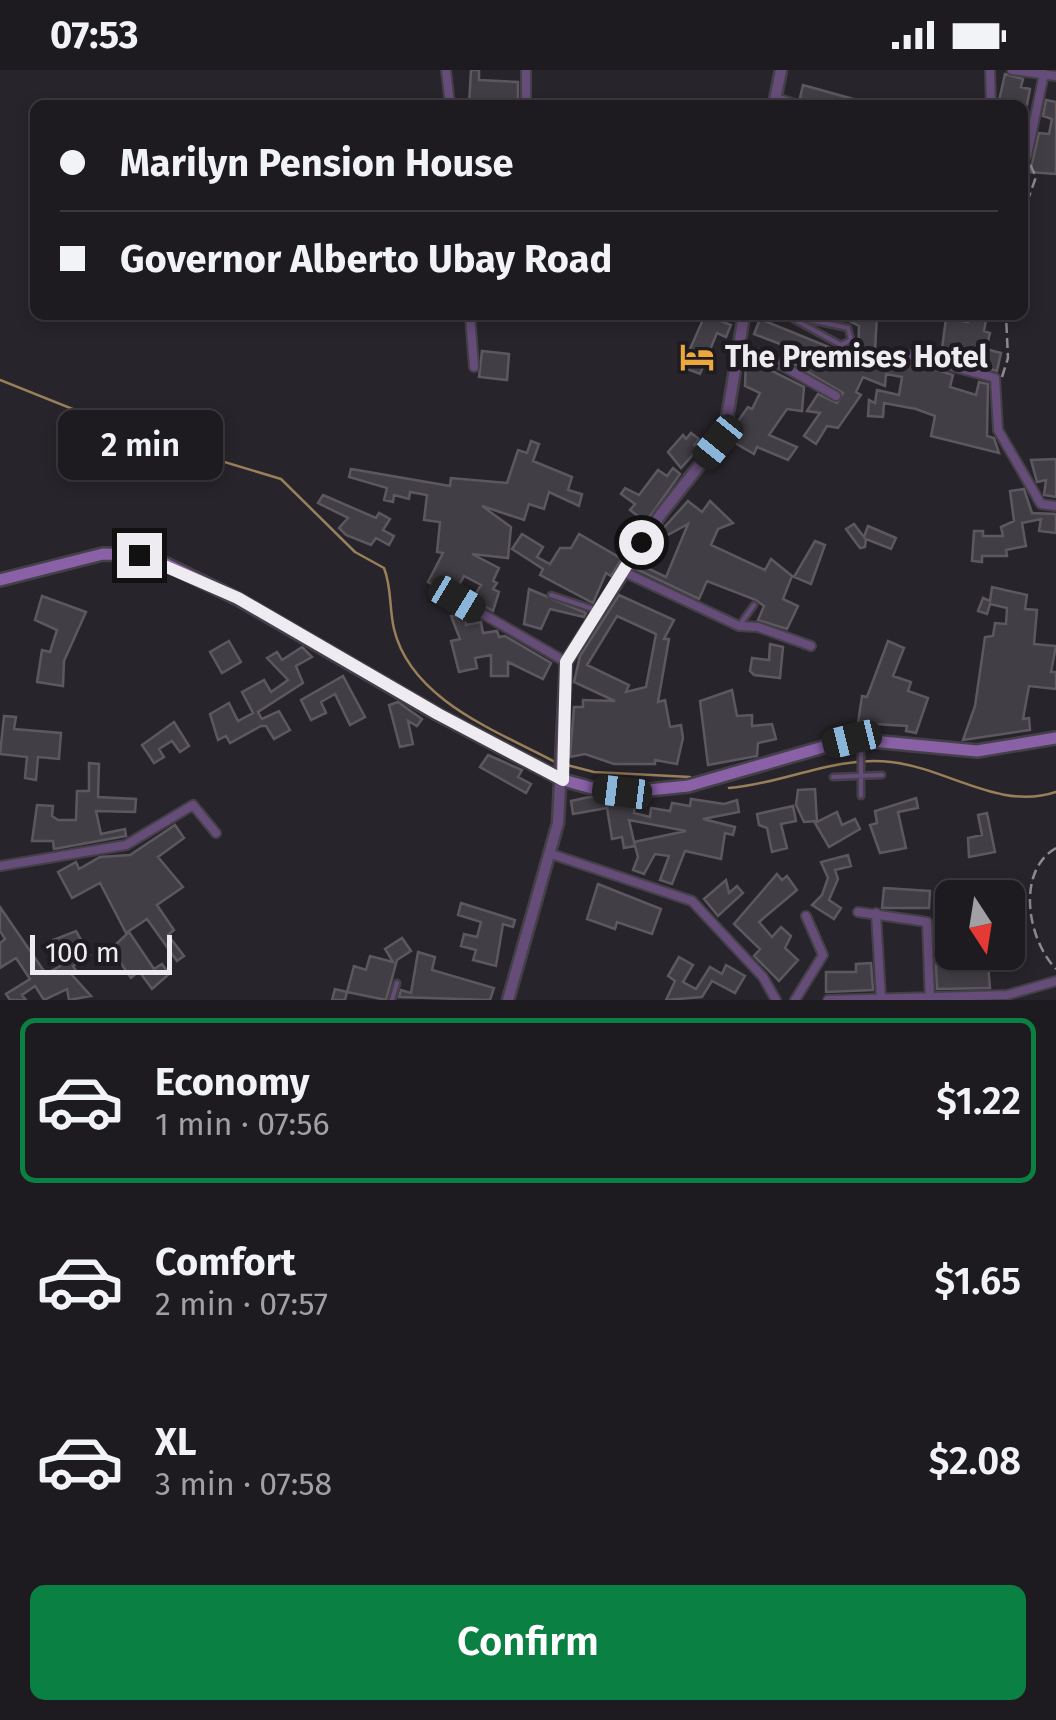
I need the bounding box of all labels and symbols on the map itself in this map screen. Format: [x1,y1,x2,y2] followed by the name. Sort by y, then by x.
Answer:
[678,338,716,376] hotel icon: The Premises Hotel
[725,339,988,375] place label: The Premises Hotel
[687,409,749,475] car
[56,410,222,480] callout: 2 min
[619,520,664,565] route start
[117,533,162,578] route end
[424,571,490,627] car
[819,717,885,761] car
[590,773,654,811] car
[935,880,1025,970] north arrow
[30,930,172,974] scale bar

